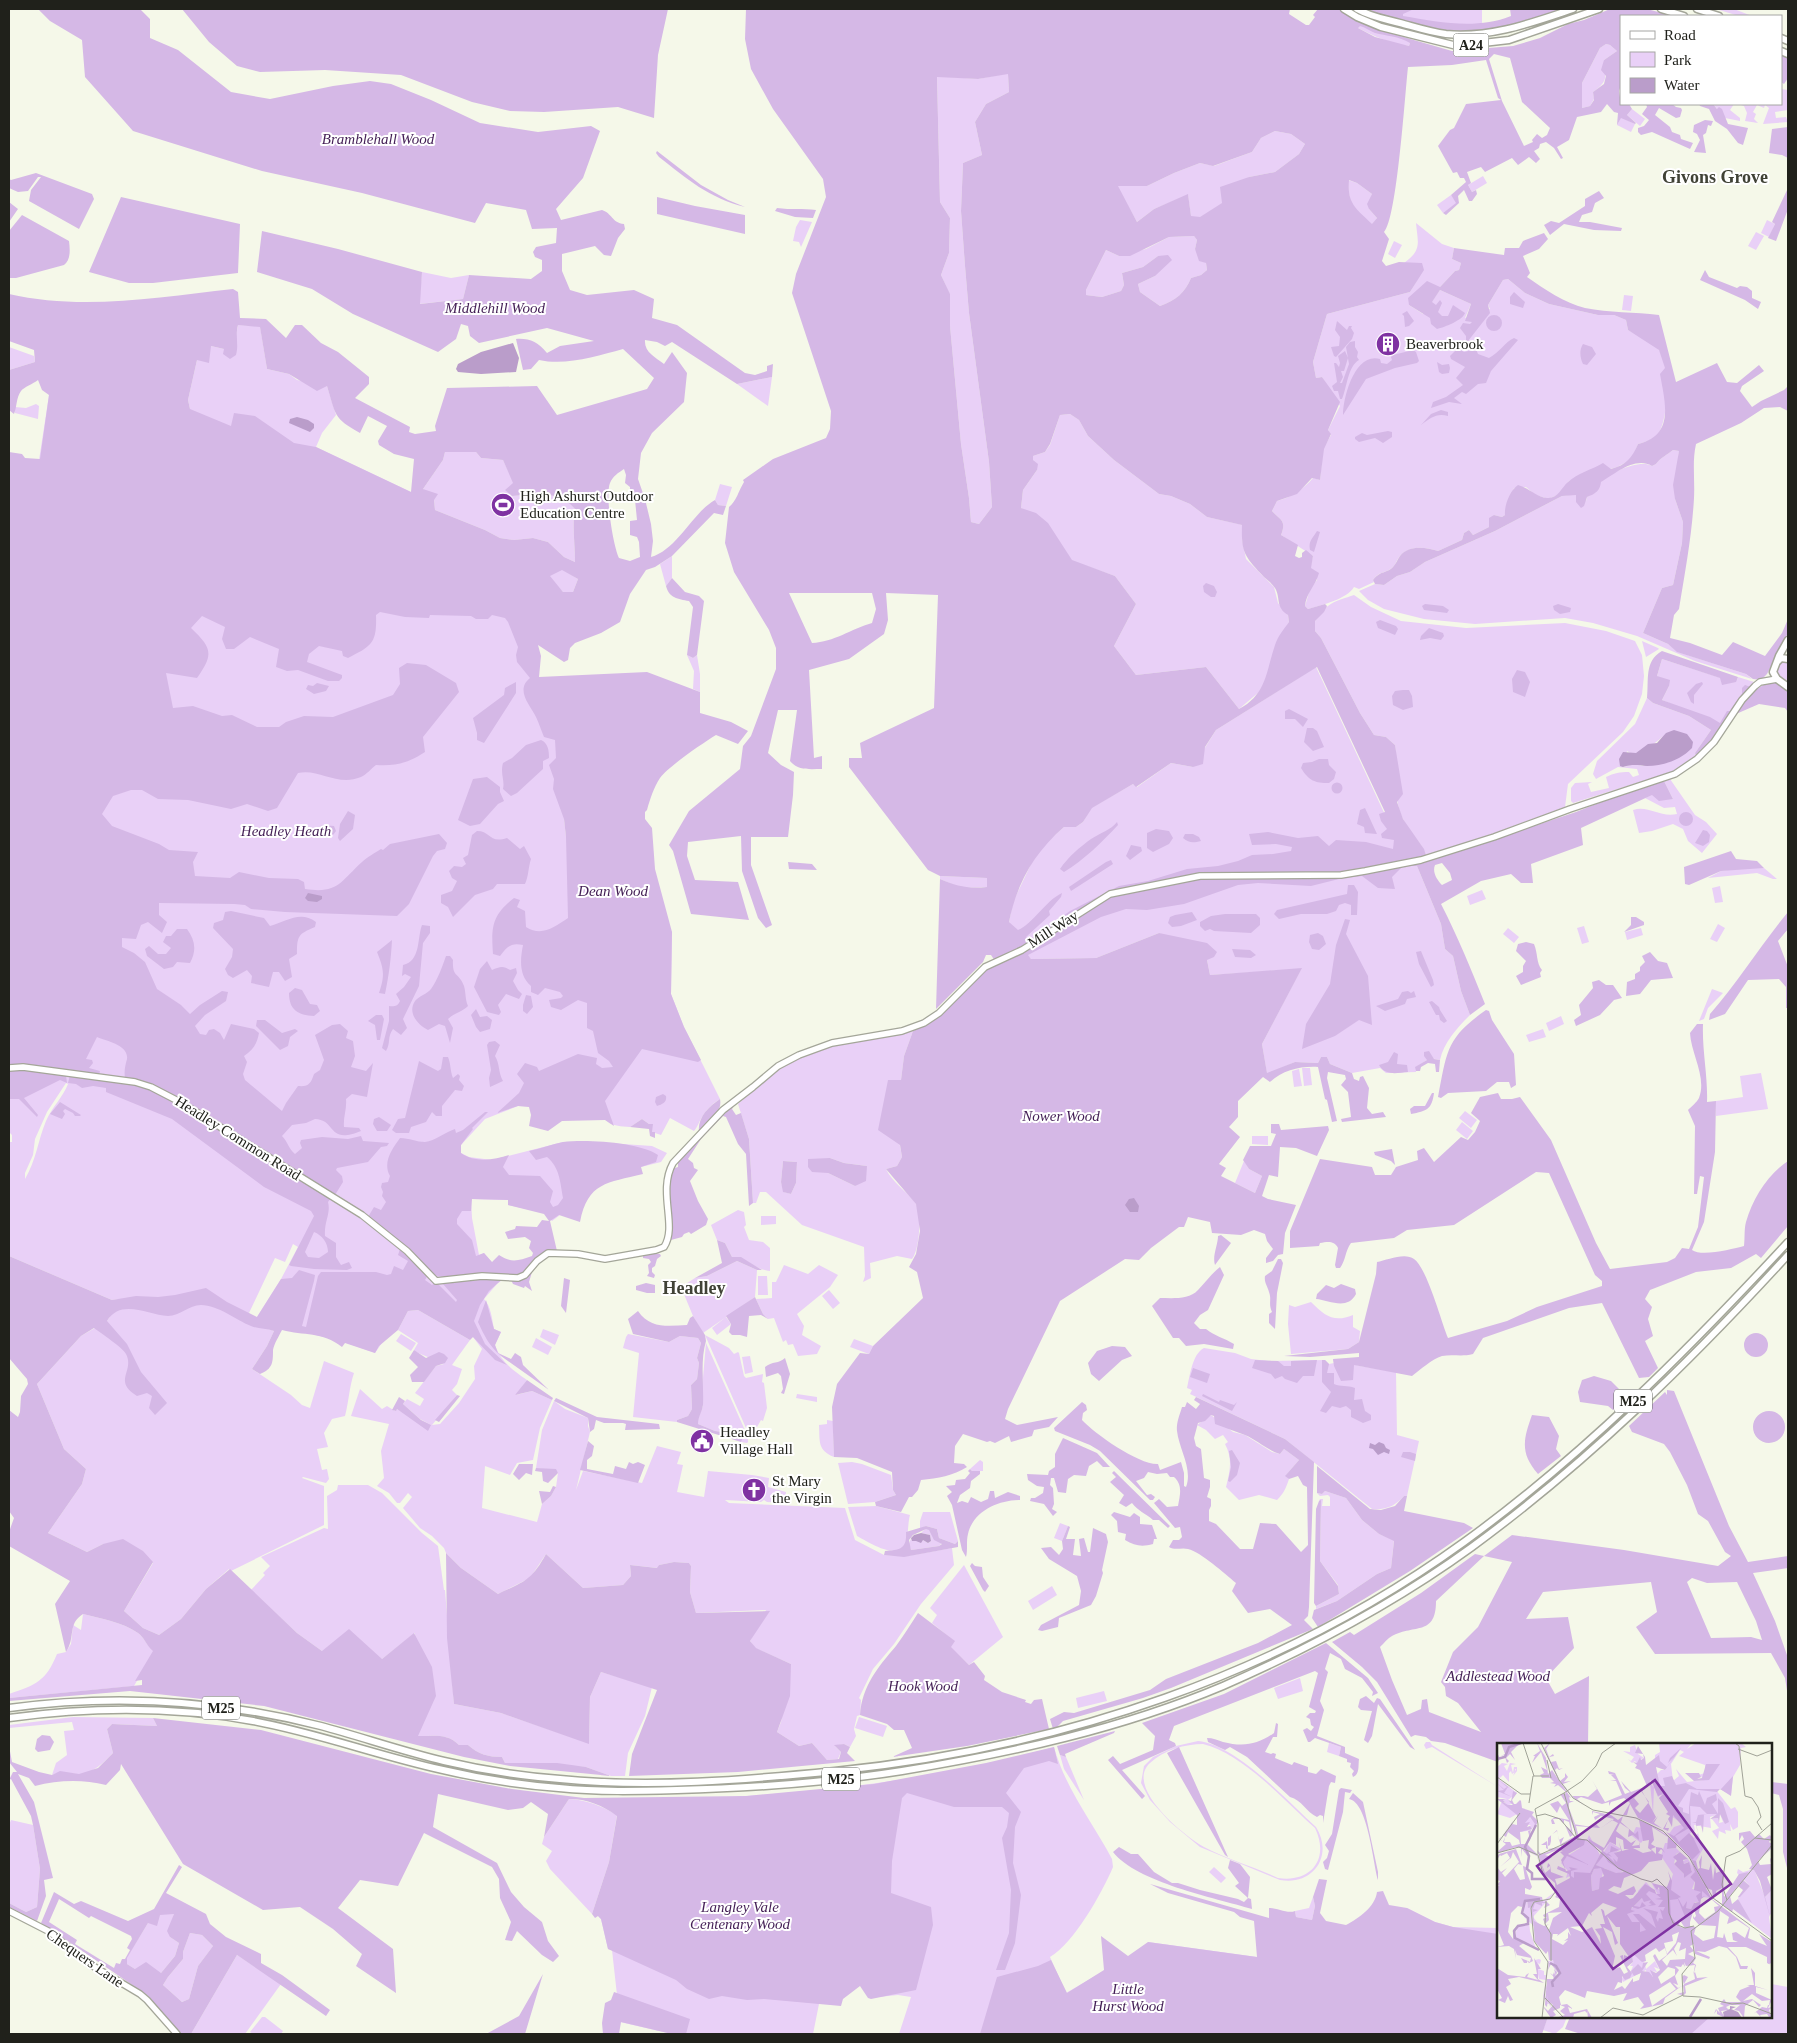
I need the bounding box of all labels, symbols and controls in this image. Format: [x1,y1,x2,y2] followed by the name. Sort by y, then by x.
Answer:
[1620,15,1782,105] legend
[1664,27,1696,43] text: Road
[1454,34,1488,56] road number: A24
[1664,52,1692,68] text: Park
[1664,77,1699,93] text: Water
[322,131,435,147] park label: Bramblehall Wood
[1662,167,1768,187] district label: Givons Grove
[444,300,545,316] park label: Middlehill Wood
[1375,331,1401,357] building icon: Beaverbrook
[1406,336,1484,352] place label: Beaverbrook
[520,488,653,521] place label: High Ashurst Outdoor Education Centre
[490,492,516,518] sports icon: High Ashurst Outdoor Education Centre
[240,823,331,839] park label: Headley Heath
[577,883,648,899] park label: Dean Wood
[1025,907,1081,951] street label: Mill Way
[172,1093,304,1183] street label: Headley Common Road
[1021,1108,1100,1124] park label: Nower Wood
[663,1278,726,1298] district label: Headley
[1614,1390,1652,1412] road number: M25
[720,1424,793,1457] place label: Headley Village Hall
[689,1428,715,1454] public building icon: Headley Village Hall
[772,1473,832,1506] place label: St Mary the Virgin
[741,1477,767,1503] church icon: St Mary the Virgin
[1445,1668,1551,1684] park label: Addlestead Wood
[887,1678,958,1694] park label: Hook Wood
[202,1696,240,1720] road number: M25
[1497,1743,1772,2018] inset map
[822,1768,860,1790] road number: M25
[690,1899,790,1932] park label: Langley Vale Centenary Wood
[43,1926,127,1991] street label: Chequers Lane
[1091,1981,1164,2014] park label: Little Hurst Wood

